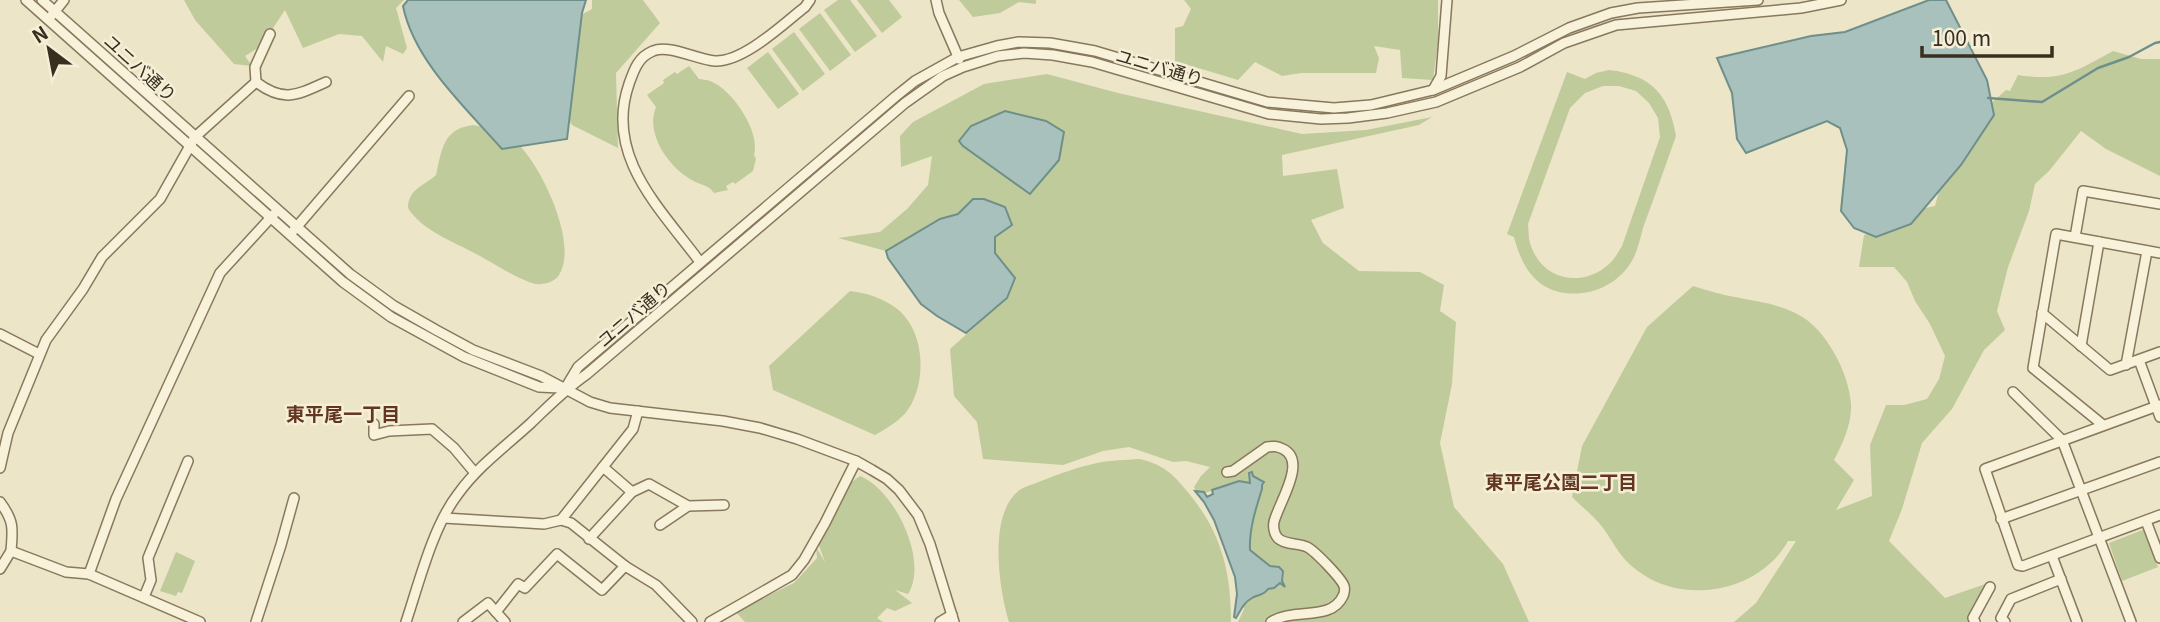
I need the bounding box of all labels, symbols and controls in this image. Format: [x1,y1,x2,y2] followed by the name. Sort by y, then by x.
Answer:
[14,14,84,84] north arrow
[1922,14,2052,58] scale bar
[26,18,52,49] text: N
[1932,22,1991,52] text: 100 m
[99,27,183,107] street label: ユニバ通り
[1113,41,1207,91] street label: ユニバ通り
[591,274,675,352] street label: ユニバ通り
[286,399,400,426] district label: 東平尾一丁目
[1485,467,1637,494] district label: 東平尾公園二丁目

